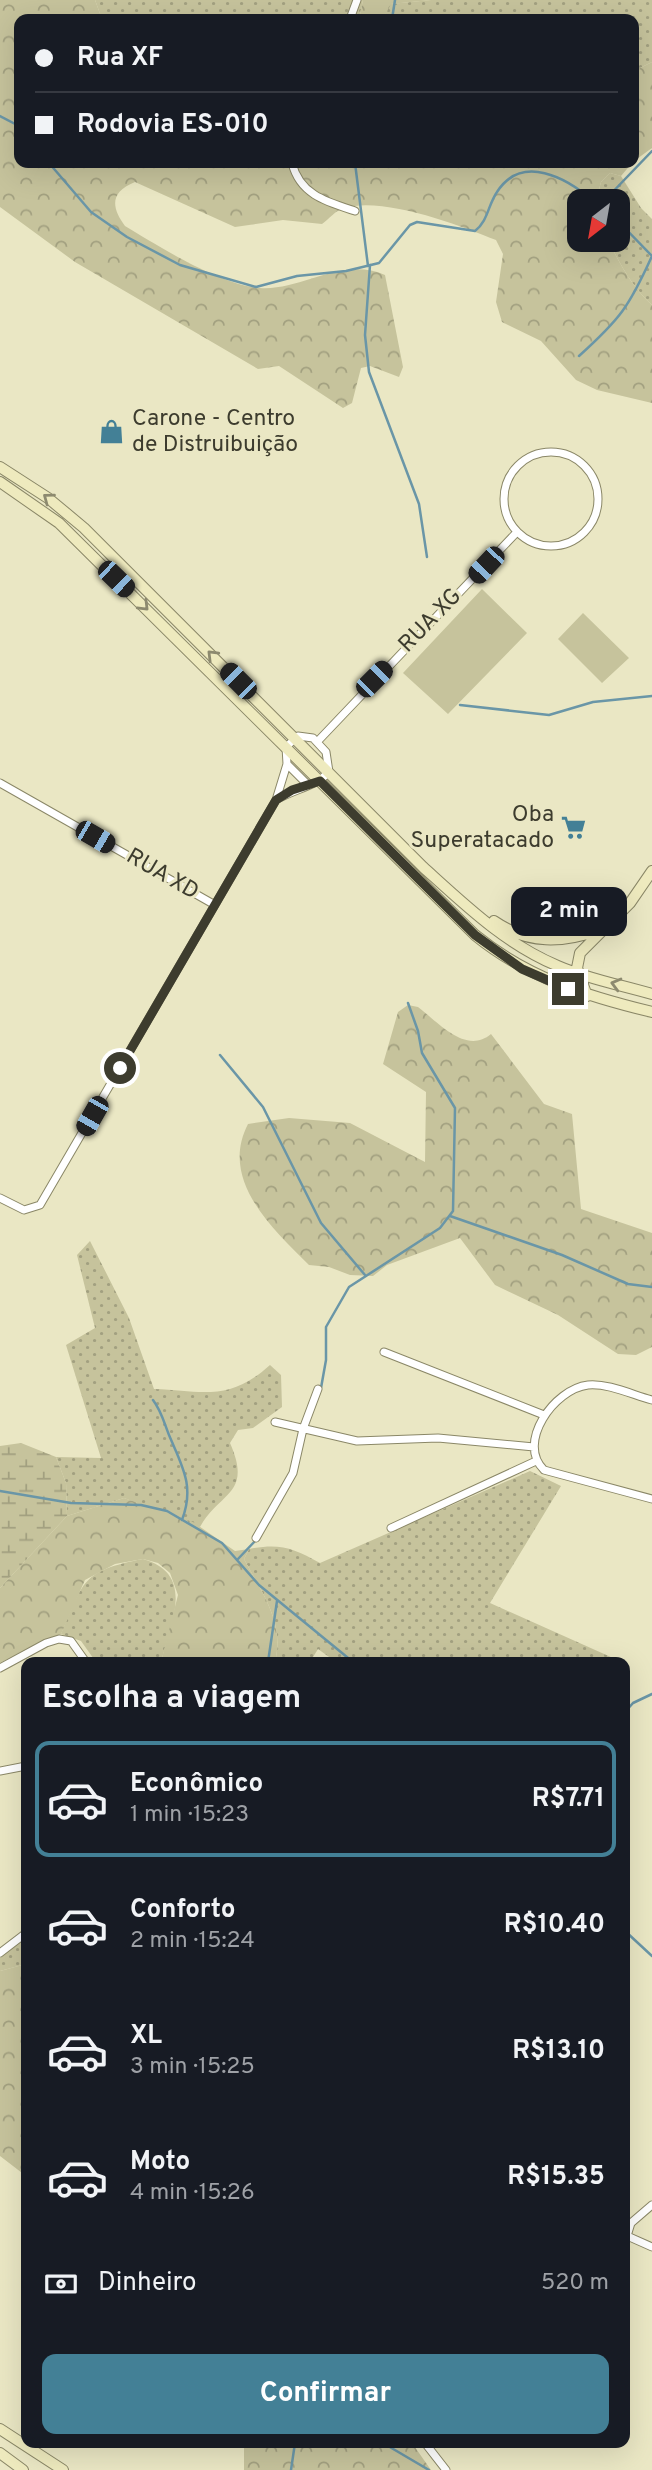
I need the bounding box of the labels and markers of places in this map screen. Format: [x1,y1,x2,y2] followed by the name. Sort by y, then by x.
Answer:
[132,405,298,460] place label: Carone - Centro de Distruibuição
[98,418,126,446] shop icon: Carone - Centro de Distruibuição
[411,801,554,856] place label: Oba Superatacado
[560,814,588,842] supermarket icon: Oba Superatacado

